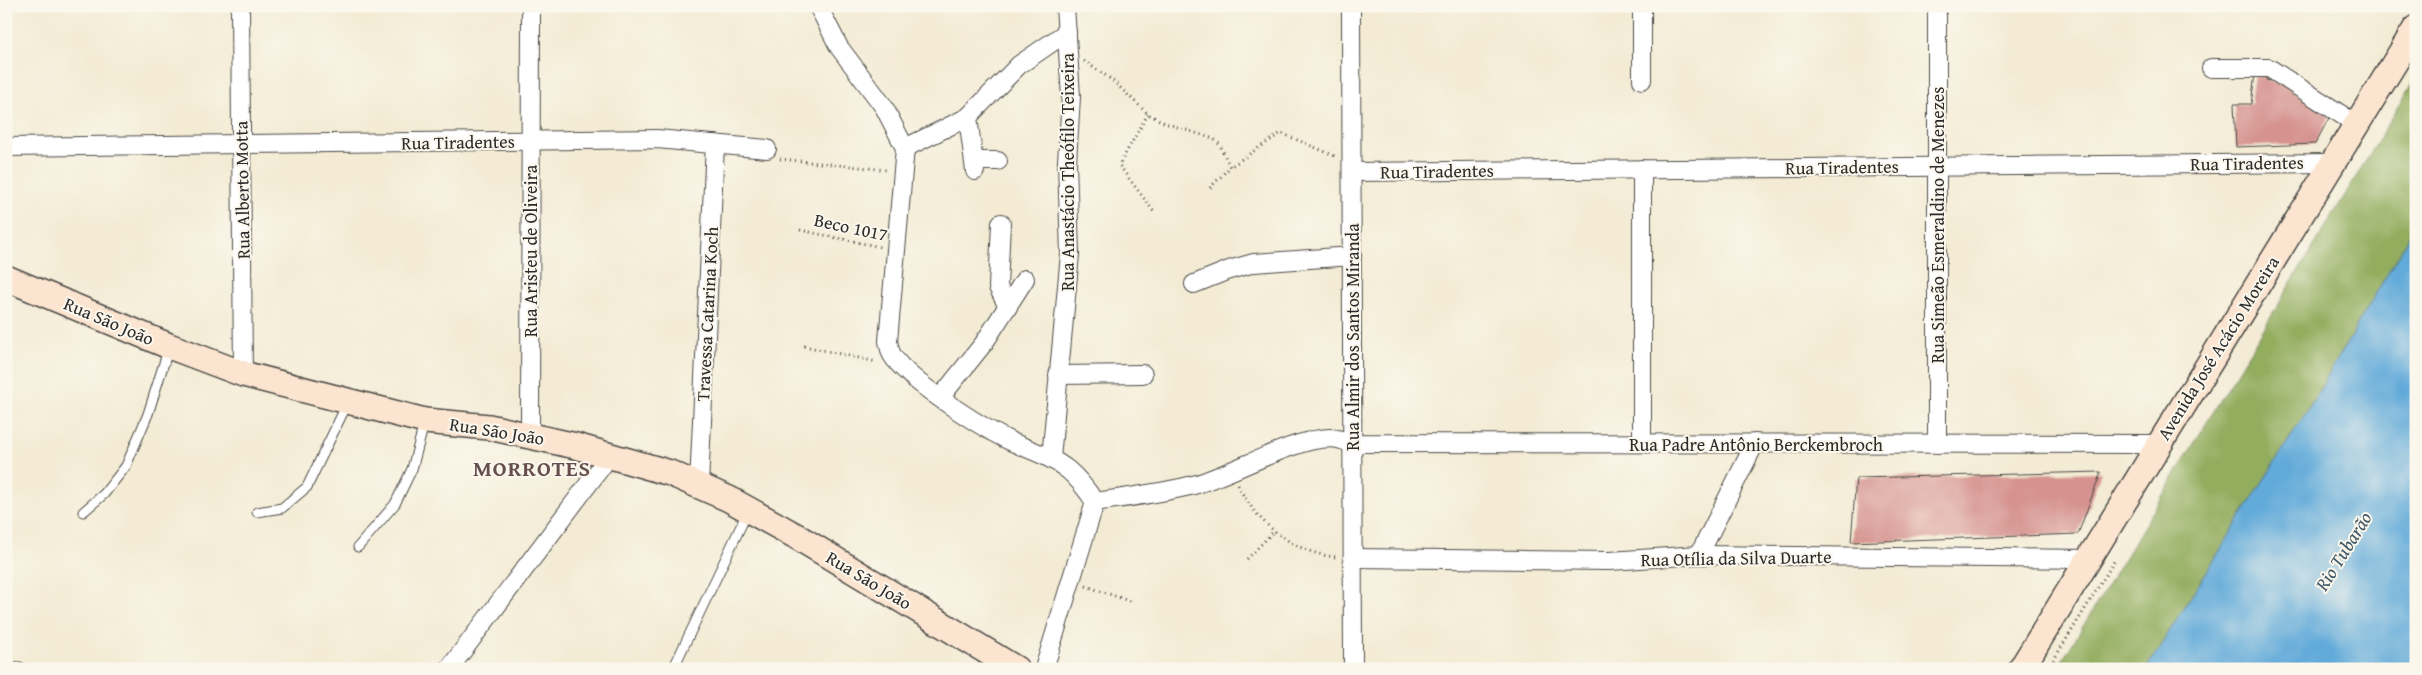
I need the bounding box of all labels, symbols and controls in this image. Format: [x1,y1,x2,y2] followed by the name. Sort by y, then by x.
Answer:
[1054,52,1081,291] street label: Rua Anastácio Theófilo Teixeira
[1924,87,1951,363] street label: Rua Simeão Esmeraldino de Menezes
[227,120,257,259] street label: Rua Alberto Motta
[401,128,515,156] street label: Rua Tiradentes
[2190,149,2304,177] street label: Rua Tiradentes
[1785,153,1899,181] street label: Rua Tiradentes
[1380,157,1494,185] street label: Rua Tiradentes
[517,164,544,337] street label: Rua Aristeu de Oliveira
[812,206,890,248] street label: Beco 1017
[1339,223,1366,451] street label: Rua Almir dos Santos Miranda
[689,226,725,402] street label: Travessa Catarina Koch
[2150,250,2286,445] street label: Avenida José Acácio Moreira
[60,290,158,352] street label: Rua São João
[448,410,546,452] street label: Rua São João
[1629,431,1883,458] street label: Rua Padre Antônio Berckembroch
[473,452,591,484] district label: MORROTES
[2307,506,2378,597] water label: Rio Tubarão
[1640,543,1832,573] street label: Rua Otília da Silva Duarte
[821,544,917,616] street label: Rua São João

